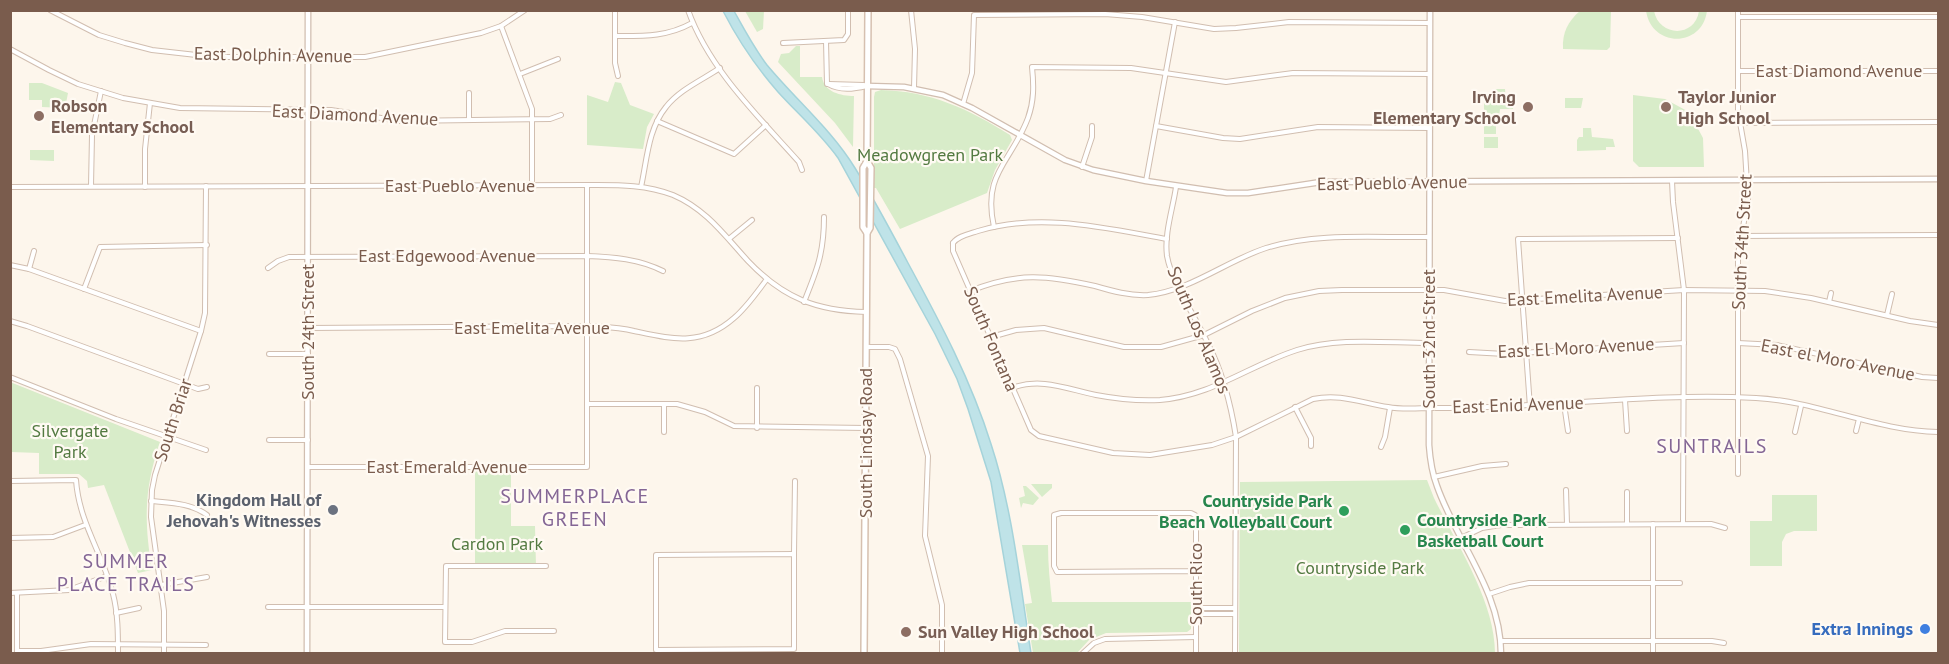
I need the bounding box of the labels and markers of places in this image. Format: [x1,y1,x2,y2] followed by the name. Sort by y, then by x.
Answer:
[1373,85,1517,129] place label: Irving Elementary School
[1678,85,1777,129] place label: Taylor Junior High School
[51,94,195,138] place label: Robson Elementary School
[1521,100,1535,114] marker: Irving Elementary School
[1659,100,1673,114] marker: Taylor Junior High School
[32,109,46,123] marker: Robson Elementary School
[166,488,322,532] place label: Kingdom Hall of Jehovah's Witnesses
[1159,489,1333,533] place label: Countryside Park Beach Volleyball Court
[326,503,340,517] marker: Kingdom Hall of Jehovah's Witnesses
[1337,504,1351,518] marker: Countryside Park Beach Volleyball Court
[1417,508,1547,552] place label: Countryside Park Basketball Court
[1398,523,1412,537] marker: Countryside Park Basketball Court
[1811,617,1913,640] place label: Extra Innings
[918,620,1095,643] place label: Sun Valley High School
[1918,622,1932,636] marker: Extra Innings
[899,625,913,639] marker: Sun Valley High School

